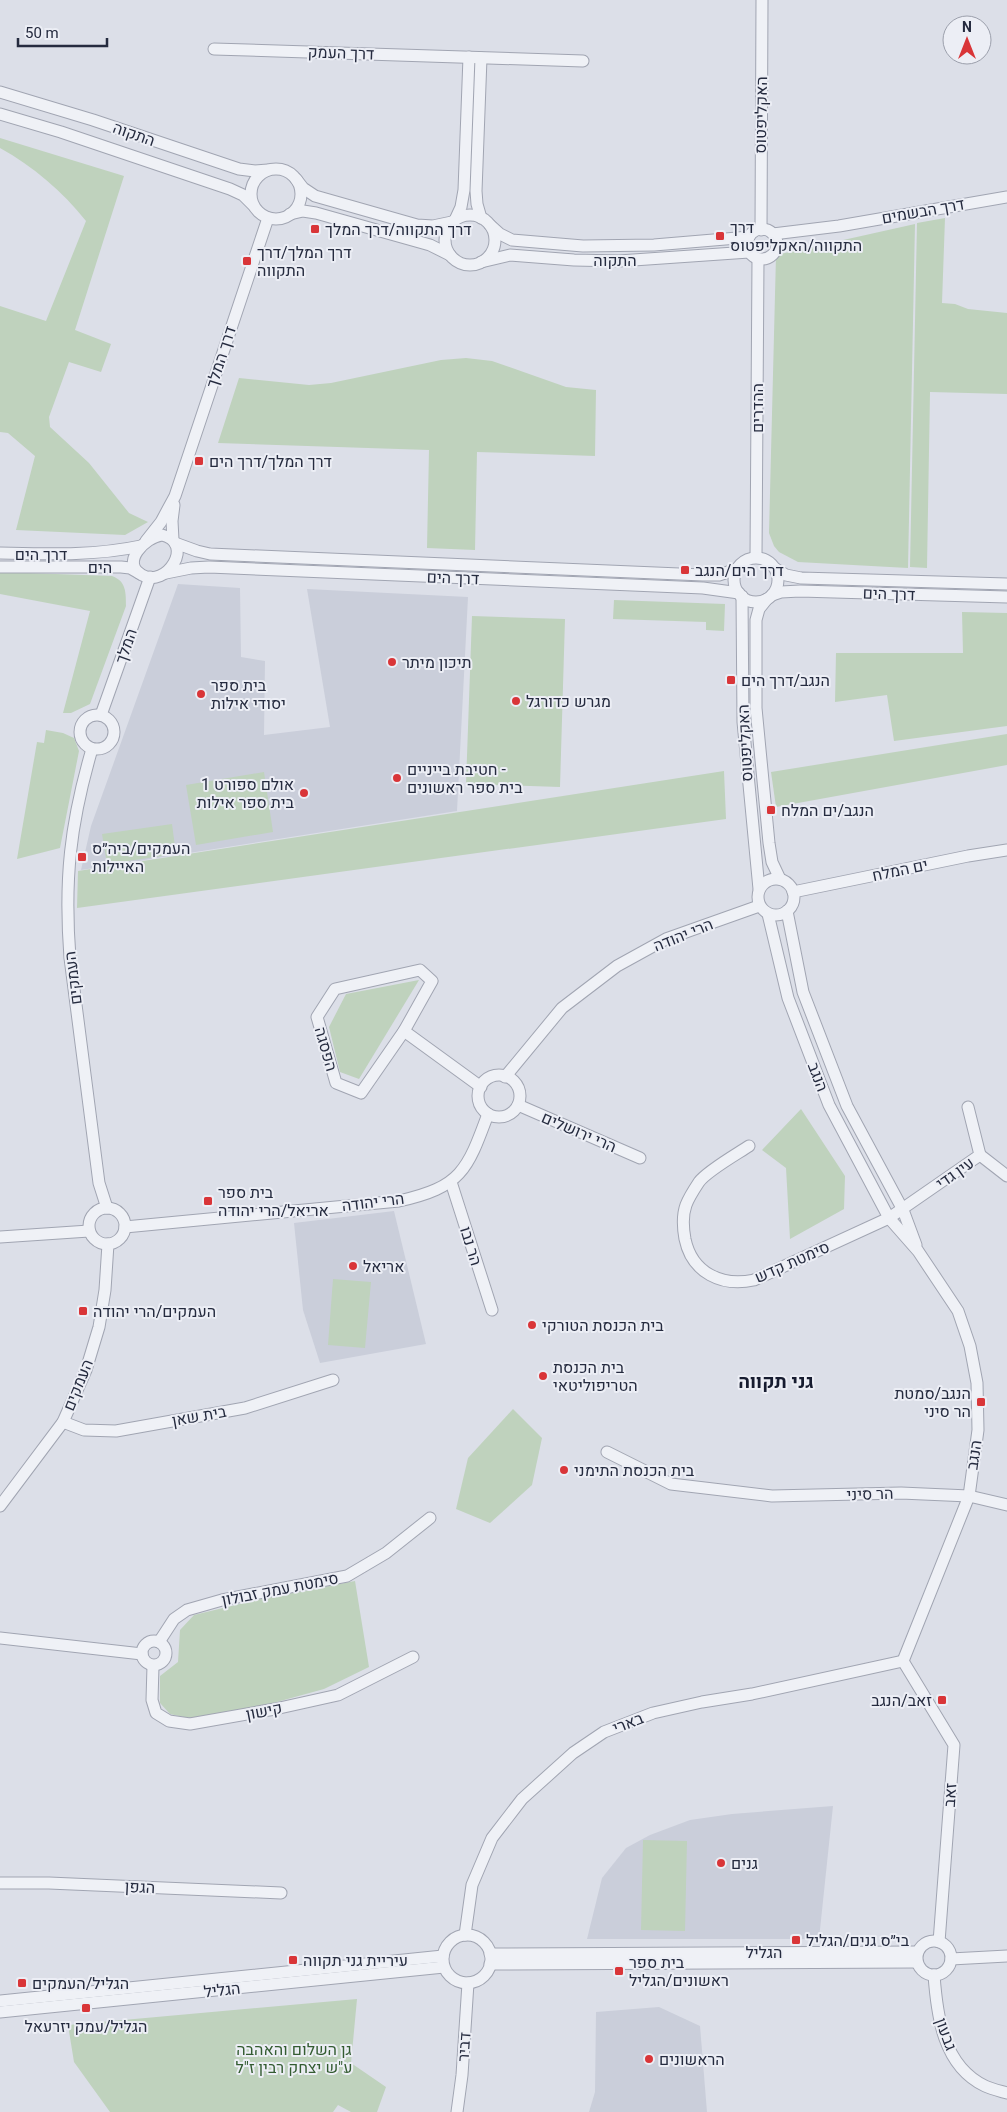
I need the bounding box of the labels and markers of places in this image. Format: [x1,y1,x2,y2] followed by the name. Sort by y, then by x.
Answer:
[730,218,862,255] place label: דרך התקווה/האקליפטוס
[325,220,472,239] place label: דרך התקווה/דרך המלך
[309,223,321,235] marker: דרך התקווה/דרך המלך
[714,230,726,242] marker: דרך התקווה/האקליפטוס
[257,243,351,280] place label: דרך המלך/דרך התקווה
[241,255,253,267] marker: דרך המלך/דרך התקווה
[209,452,332,471] place label: דרך המלך/דרך הים
[193,455,205,467] marker: דרך המלך/דרך הים
[695,561,784,580] place label: דרך הים/הנגב
[679,564,691,576] marker: דרך הים/הנגב
[402,653,472,672] place label: תיכון מיתר
[386,656,398,668] marker: תיכון מיתר
[741,671,830,690] place label: הנגב/דרך הים
[725,674,737,686] marker: הנגב/דרך הים
[211,676,286,713] place label: בית ספר יסודי אילות
[195,688,207,700] marker: בית ספר יסודי אילות
[526,692,611,711] place label: מגרש כדורגל
[510,695,522,707] marker: מגרש כדורגל
[407,760,523,797] place label: חטיבת בייניים - בית ספר ראשונים
[391,772,403,784] marker: חטיבת בייניים - בית ספר ראשונים
[197,775,295,812] place label: אולם ספורט 1 בית ספר אילות
[298,787,310,799] marker: אולם ספורט 1 בית ספר אילות
[781,801,874,820] place label: הנגב/ים המלח
[765,804,777,816] marker: הנגב/ים המלח
[92,839,190,876] place label: העמקים/ביה״ס האיילות
[76,851,88,863] marker: העמקים/ביה״ס האיילות
[218,1183,329,1220] place label: בית ספר אריאל/הרי יהודה
[202,1195,214,1207] marker: בית ספר אריאל/הרי יהודה
[363,1257,404,1276] place label: אריאל
[347,1260,359,1272] marker: אריאל
[93,1302,216,1321] place label: העמקים/הרי יהודה
[77,1305,89,1317] marker: העמקים/הרי יהודה
[542,1316,664,1335] place label: בית הכנסת הטורקי
[526,1319,538,1331] marker: בית הכנסת הטורקי
[553,1358,638,1395] place label: בית הכנסת הטריפוליטאי
[537,1370,549,1382] marker: בית הכנסת הטריפוליטאי
[894,1384,971,1421] place label: הנגב/סמטת הר סיני
[975,1396,987,1408] marker: הנגב/סמטת הר סיני
[574,1461,695,1480] place label: בית הכנסת התימני
[558,1464,570,1476] marker: בית הכנסת התימני
[871,1691,932,1710] place label: זאב/הנגב
[936,1694,948,1706] marker: זאב/הנגב
[731,1854,758,1873] place label: גנים
[715,1857,727,1869] marker: גנים
[806,1931,910,1950] place label: בי״ס גנים/הגליל
[790,1934,802,1946] marker: בי״ס גנים/הגליל
[303,1951,408,1970] place label: עיריית גני תקווה
[629,1953,729,1990] place label: בית ספר ראשונים/הגליל
[287,1954,299,1966] marker: עיריית גני תקווה
[613,1965,625,1977] marker: בית ספר ראשונים/הגליל
[32,1974,129,1993] place label: הגליל/העמקים
[16,1977,28,1989] marker: הגליל/העמקים
[80,2002,92,2014] marker: הגליל/עמק יזרעאל
[25,2017,147,2036] place label: הגליל/עמק יזרעאל
[659,2050,725,2069] place label: הראשונים
[643,2053,655,2065] marker: הראשונים

